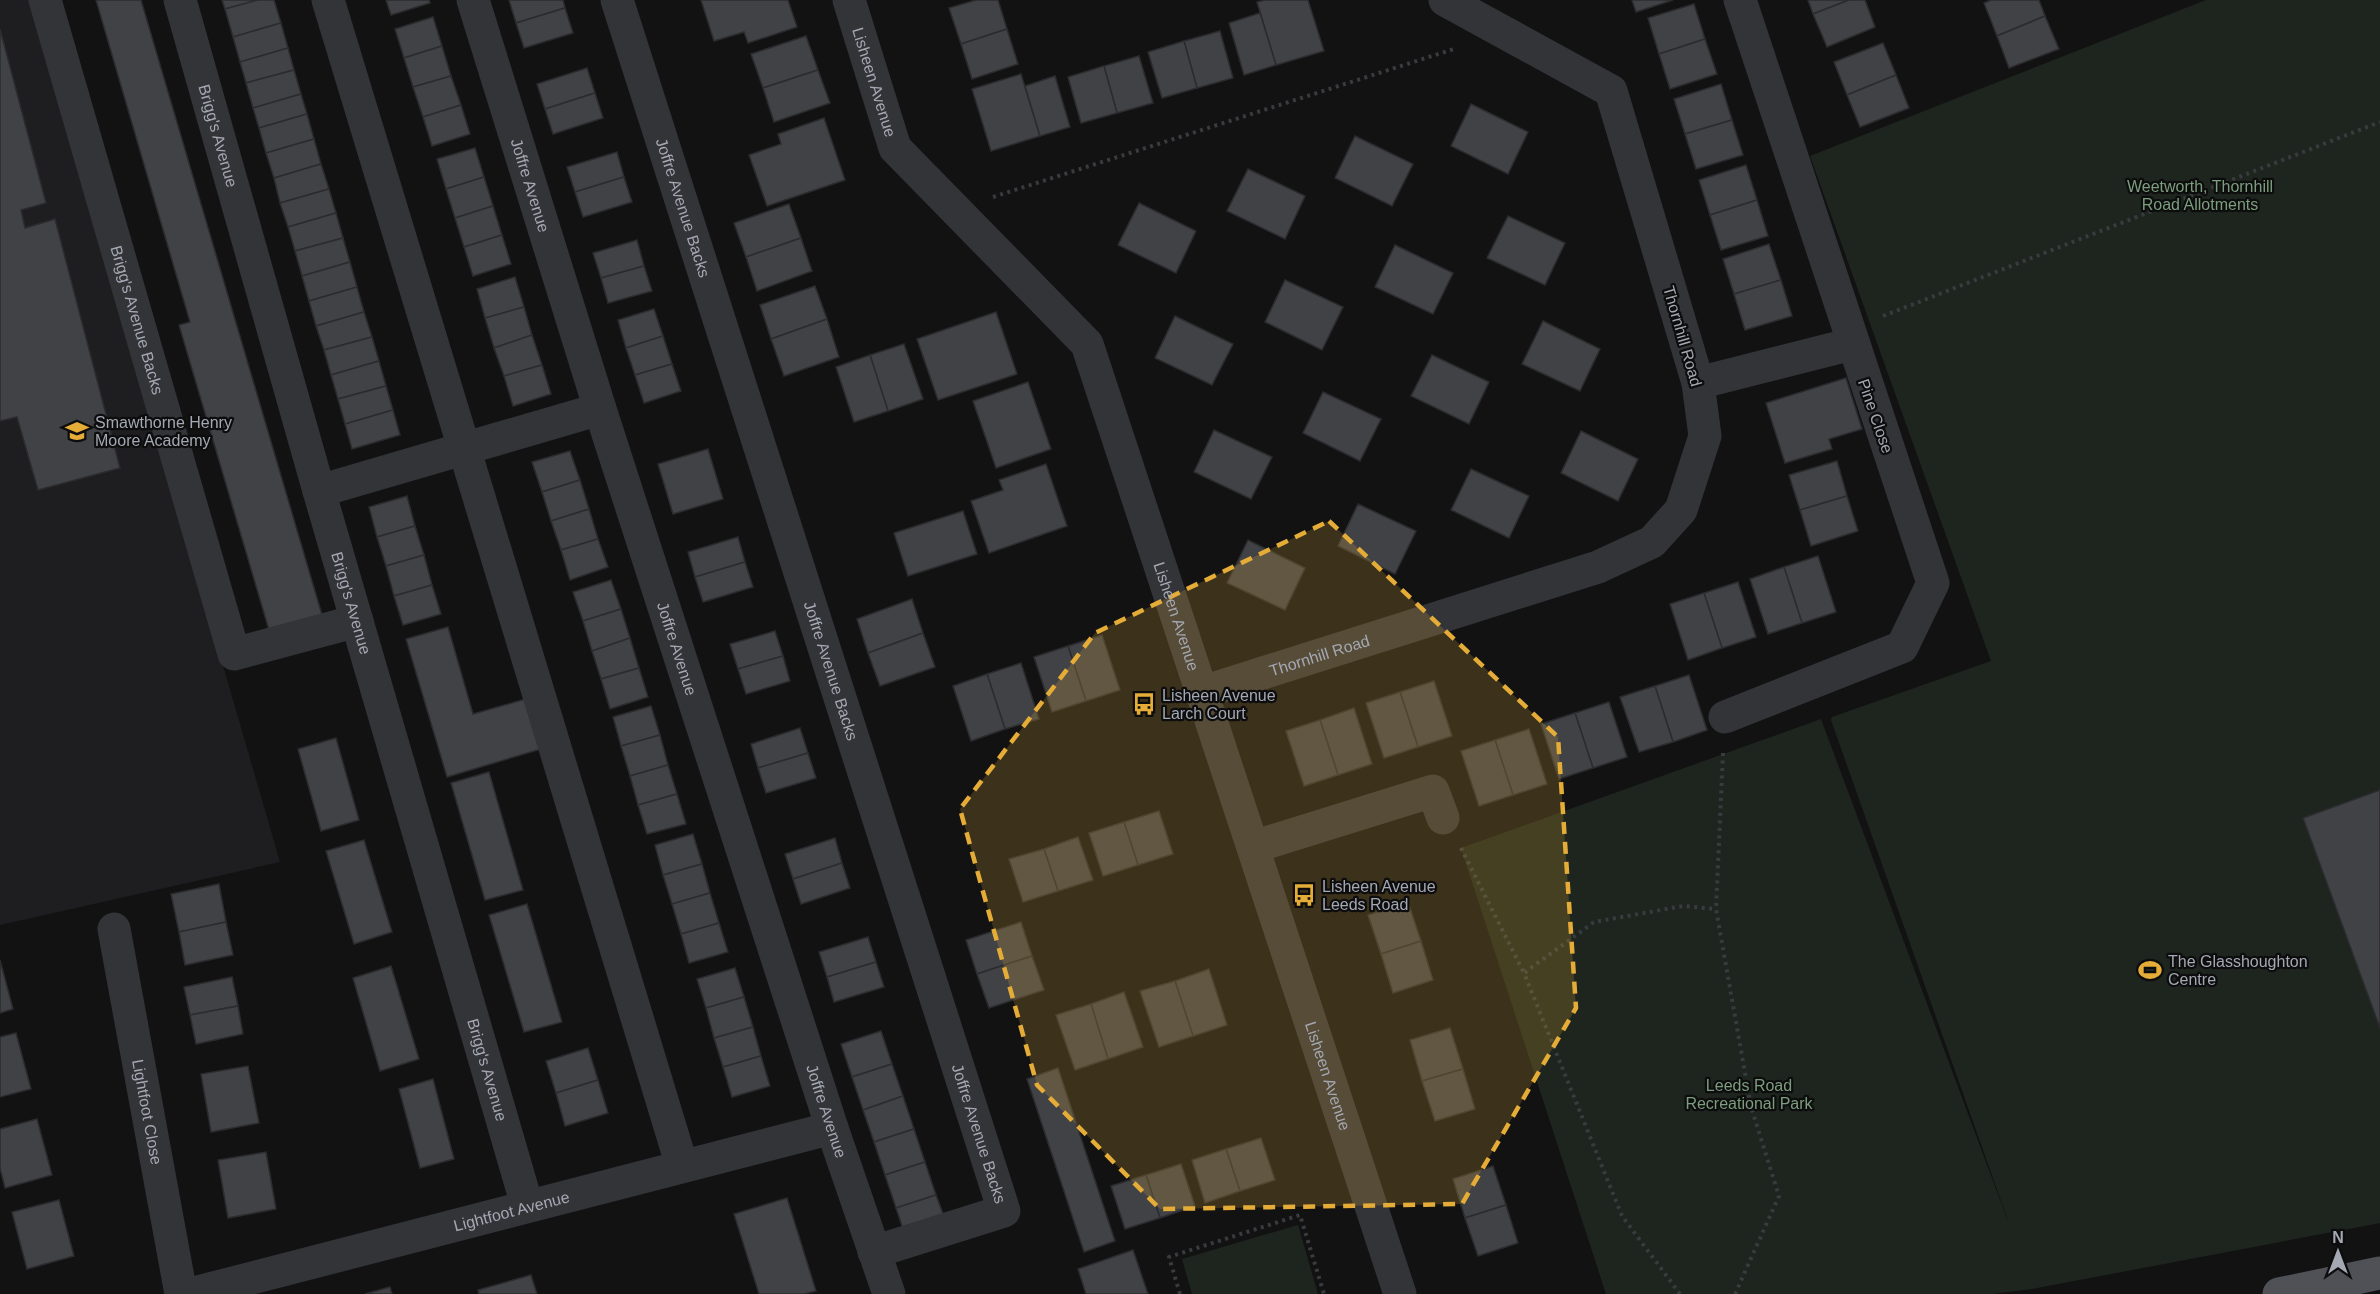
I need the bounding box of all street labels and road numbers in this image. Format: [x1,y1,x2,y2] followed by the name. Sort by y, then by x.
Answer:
[849,25,899,139] street label: Lisheen Avenue
[195,82,241,189] street label: Brigg's Avenue
[508,136,553,235] street label: Joffre Avenue
[653,136,713,280] street label: Joffre Avenue Backs
[107,244,167,396] street label: Brigg's Avenue Backs
[1660,284,1705,388] street label: Thornhill Road
[1855,377,1896,456] street label: Pine Close
[328,550,374,657] street label: Brigg's Avenue
[1150,560,1202,673] street label: Lisheen Avenue
[801,599,861,743] street label: Joffre Avenue Backs
[654,600,700,698] street label: Joffre Avenue
[1267,632,1372,679] street label: Thornhill Road
[464,1017,510,1123] street label: Brigg's Avenue
[1302,1019,1354,1133] street label: Lisheen Avenue
[129,1058,165,1166] street label: Lightfoot Close
[803,1062,850,1160] street label: Joffre Avenue
[949,1062,1009,1205] street label: Joffre Avenue Backs
[452,1188,571,1235] street label: Lightfoot Avenue

